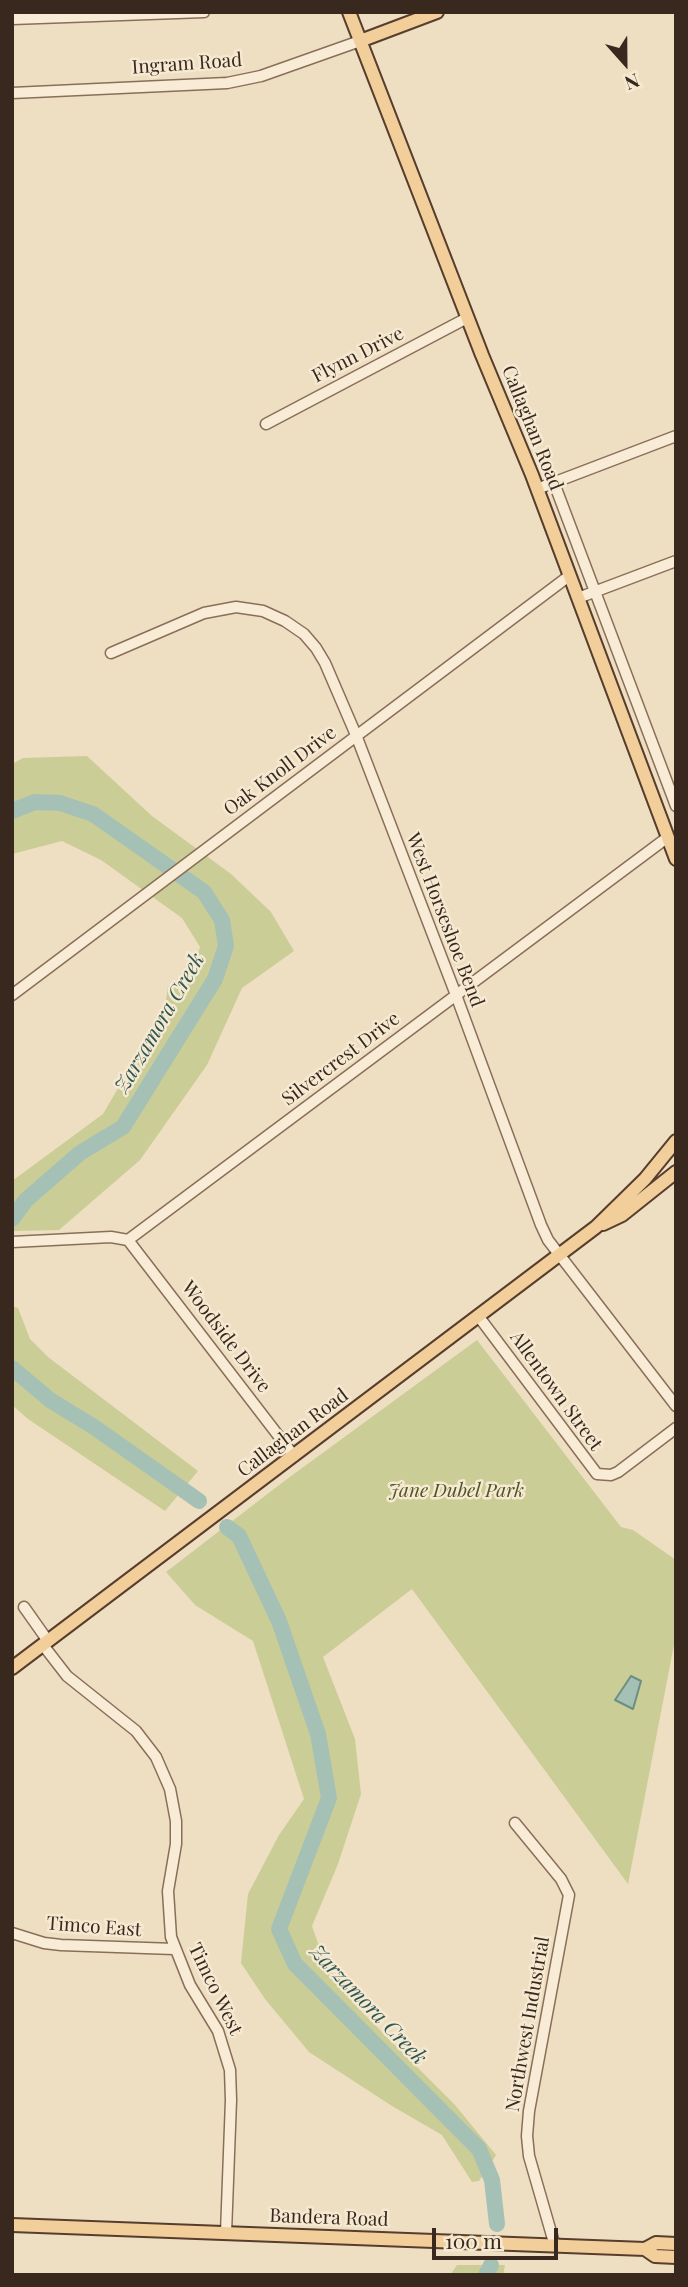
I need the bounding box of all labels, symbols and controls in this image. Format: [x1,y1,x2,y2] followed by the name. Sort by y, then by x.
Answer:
[590,28,660,98] north arrow
[131,49,243,79] street label: Ingram Road
[621,68,644,97] text: N
[308,322,408,388] street label: Flynn Drive
[497,362,567,494] street label: Callaghan Road
[219,721,341,821] street label: Oak Knoll Drive
[401,830,489,1010] street label: West Horseshoe Bend
[110,949,210,1097] water label: Zarzamora Creek
[278,1007,404,1111] street label: Silvercrest Drive
[177,1277,275,1397] street label: Woodside Drive
[505,1327,607,1455] street label: Allentown Street
[233,1384,353,1482] street label: Callaghan Road
[388,1480,524,1502] park label: Jane Dubel Park
[46,1912,142,1942] street label: Timco East
[501,1935,555,2113] street label: Northwest Industrial
[183,1939,247,2039] street label: Timco West
[304,1940,432,2070] water label: Zarzamora Creek
[269,2205,389,2231] street label: Bandera Road
[436,2214,562,2258] scale bar
[445,2226,502,2254] text: 100 m

